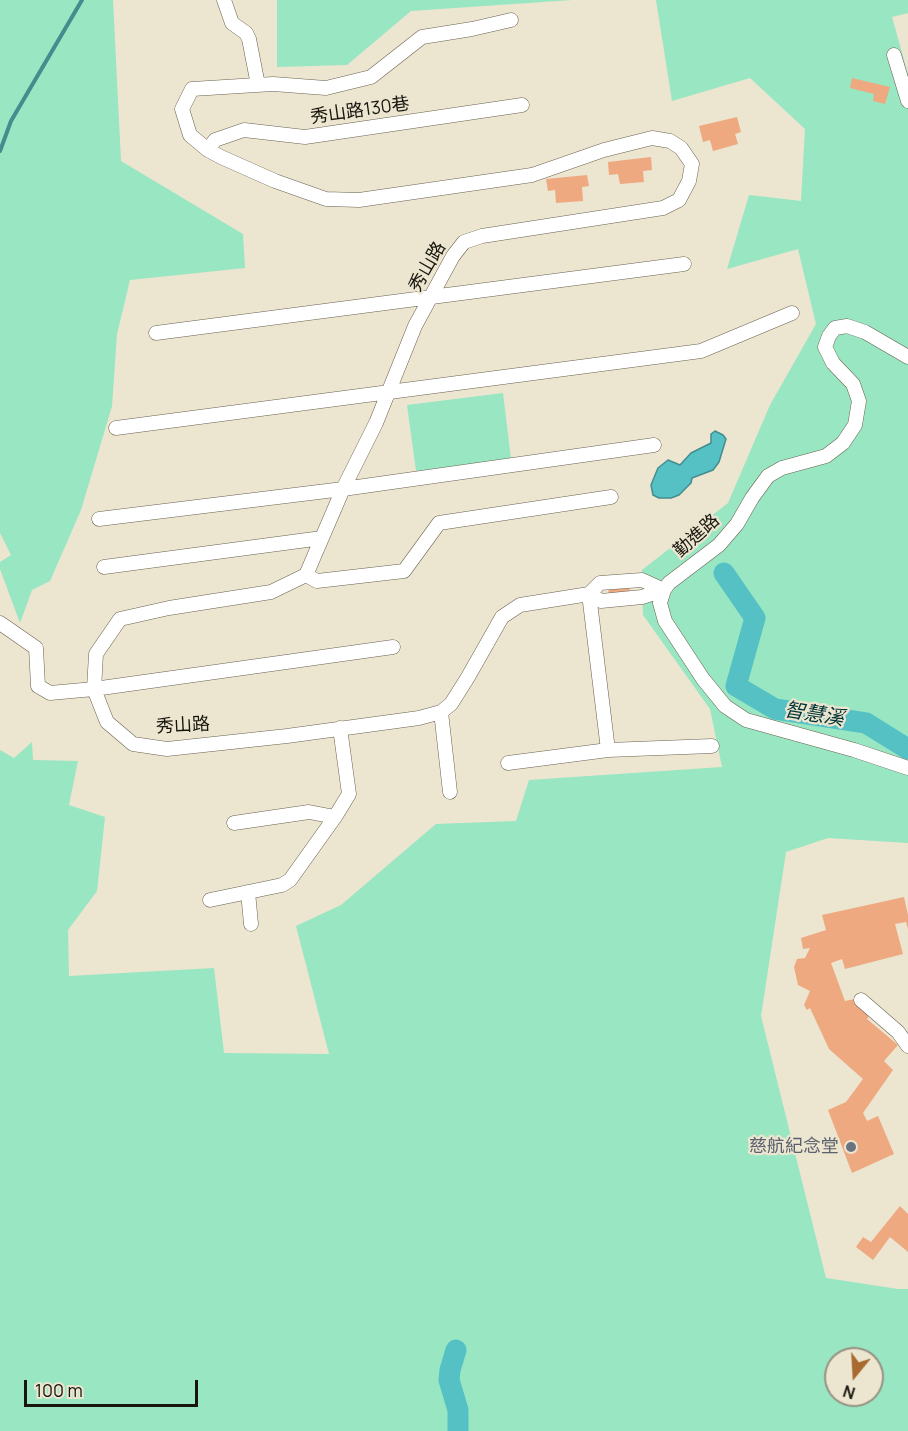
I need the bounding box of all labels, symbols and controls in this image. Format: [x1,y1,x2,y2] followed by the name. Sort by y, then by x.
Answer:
[309,93,411,129] street label: 秀山路130巷
[405,238,451,296] street label: 秀山路
[670,510,724,562] street label: 勤進路
[782,698,846,732] water label: 智慧溪
[155,714,211,738] street label: 秀山路
[749,1136,839,1158] place label: 慈航紀念堂
[844,1140,858,1154] marker: 慈航紀念堂
[824,1347,884,1407] north arrow
[27,1368,201,1406] scale bar
[35,1378,83,1402] text: 100 m
[840,1380,858,1404] text: N

